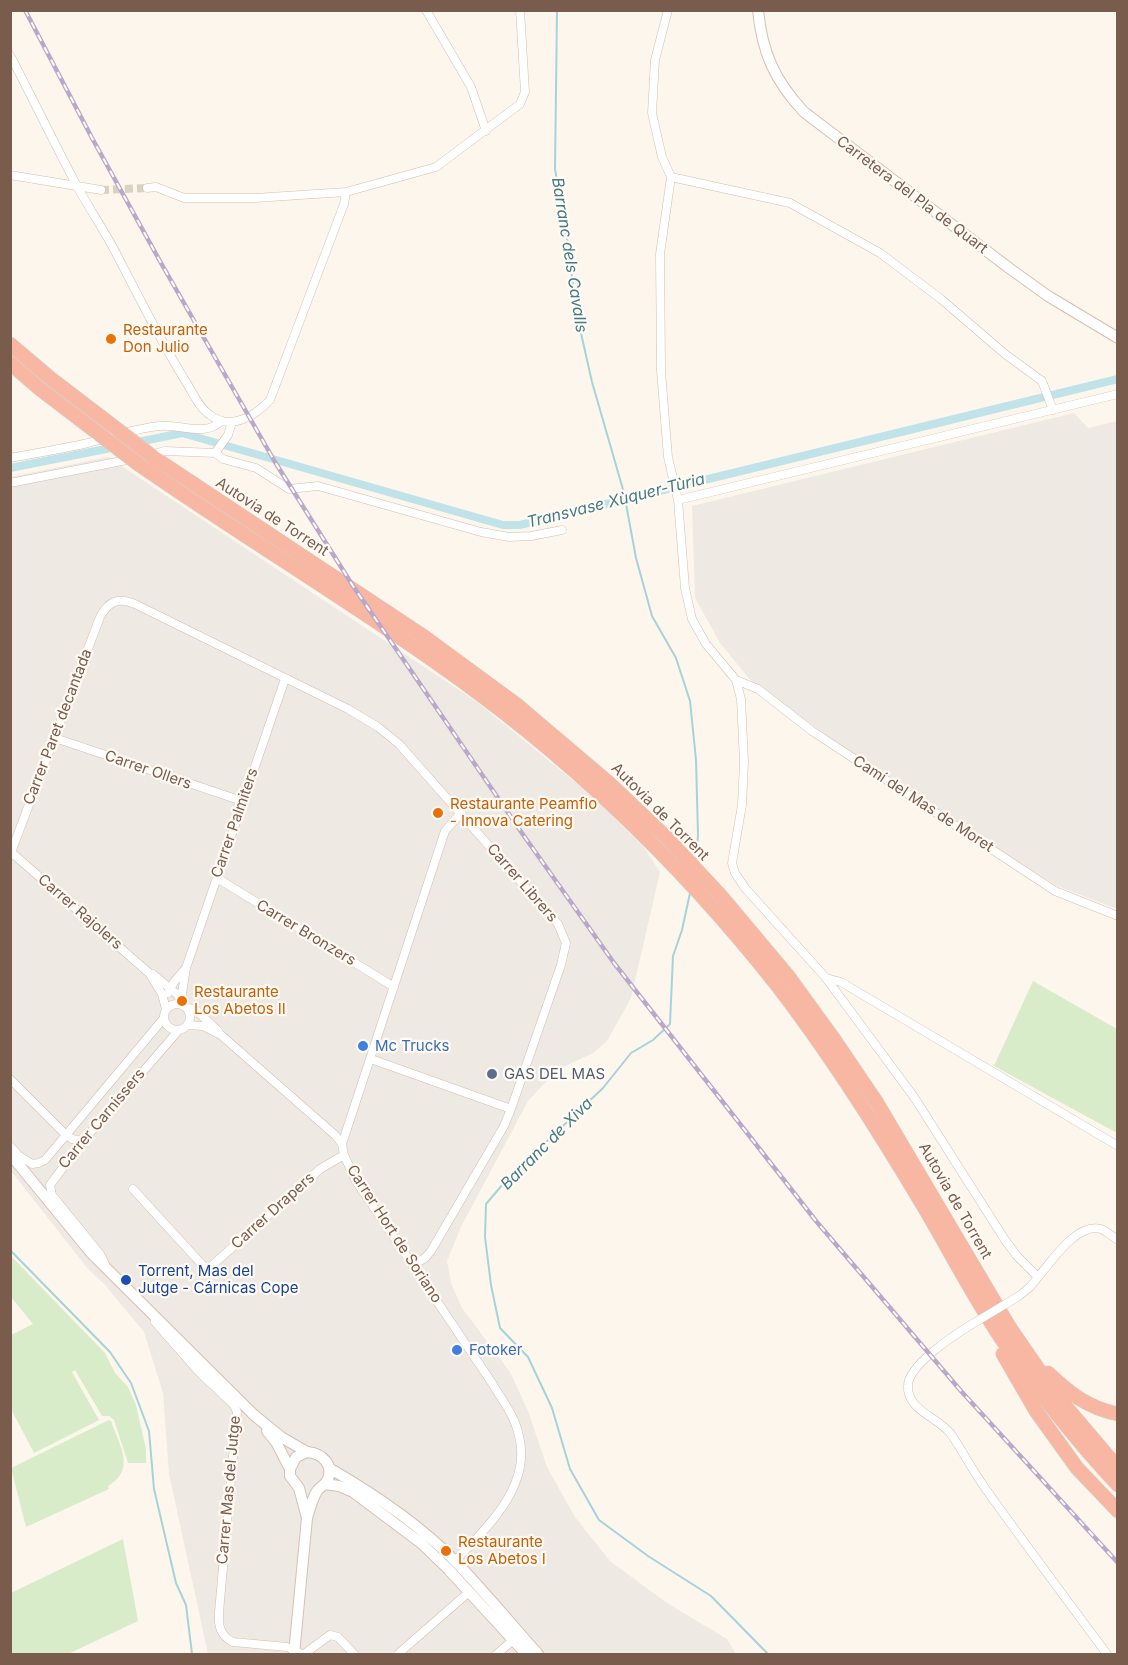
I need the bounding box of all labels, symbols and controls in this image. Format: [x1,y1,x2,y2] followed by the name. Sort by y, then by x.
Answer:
[833,132,991,258] street label: Carretera del Pla de Quart
[547,176,591,334] water label: Barranc dels Cavalls
[123,321,208,356] place label: Restaurante Don Julio
[104,332,118,346] marker: Restaurante Don Julio
[525,470,707,532] water label: Transvase Xùquer-Tùria
[212,474,332,560] street label: Autovia de Torrent
[20,647,96,807] street label: Carrer Paret decantada
[102,747,194,793] street label: Carrer Ollers
[849,752,997,856] street label: Camí del Mas de Moret
[607,759,713,865] street label: Autovia de Torrent
[208,766,262,880] street label: Carrer Palmiters
[450,795,597,830] place label: Restaurante Peamflo - Innova Catering
[431,806,445,820] marker: Restaurante Peamflo - Innova Catering
[483,840,561,926] street label: Carrer Librers
[34,870,126,954] street label: Carrer Rajolers
[253,896,359,970] street label: Carrer Bronzers
[194,983,286,1018] place label: Restaurante Los Abetos II
[175,994,189,1008] marker: Restaurante Los Abetos II
[375,1037,449,1055] place label: Mc Trucks
[356,1039,370,1053] marker: Mc Trucks
[55,1065,149,1173] street label: Carrer Carnissers
[504,1065,605,1083] place label: GAS DEL MAS
[485,1067,499,1081] marker: GAS DEL MAS
[497,1094,597,1194] water label: Barranc de Xiva
[914,1140,996,1262] street label: Autovia de Torrent
[343,1162,445,1306] street label: Carrer Hort de Soriano
[228,1169,318,1253] street label: Carrer Drapers
[138,1262,298,1297] place label: Torrent, Mas del Jutge - Cárnicas Cope
[119,1273,133,1287] marker: Torrent, Mas del Jutge - Cárnicas Cope
[469,1341,522,1359] place label: Fotoker
[450,1343,464,1357] marker: Fotoker
[214,1415,244,1565] street label: Carrer Mas del Jutge
[458,1533,546,1568] place label: Restaurante Los Abetos I
[439,1544,453,1558] marker: Restaurante Los Abetos I

